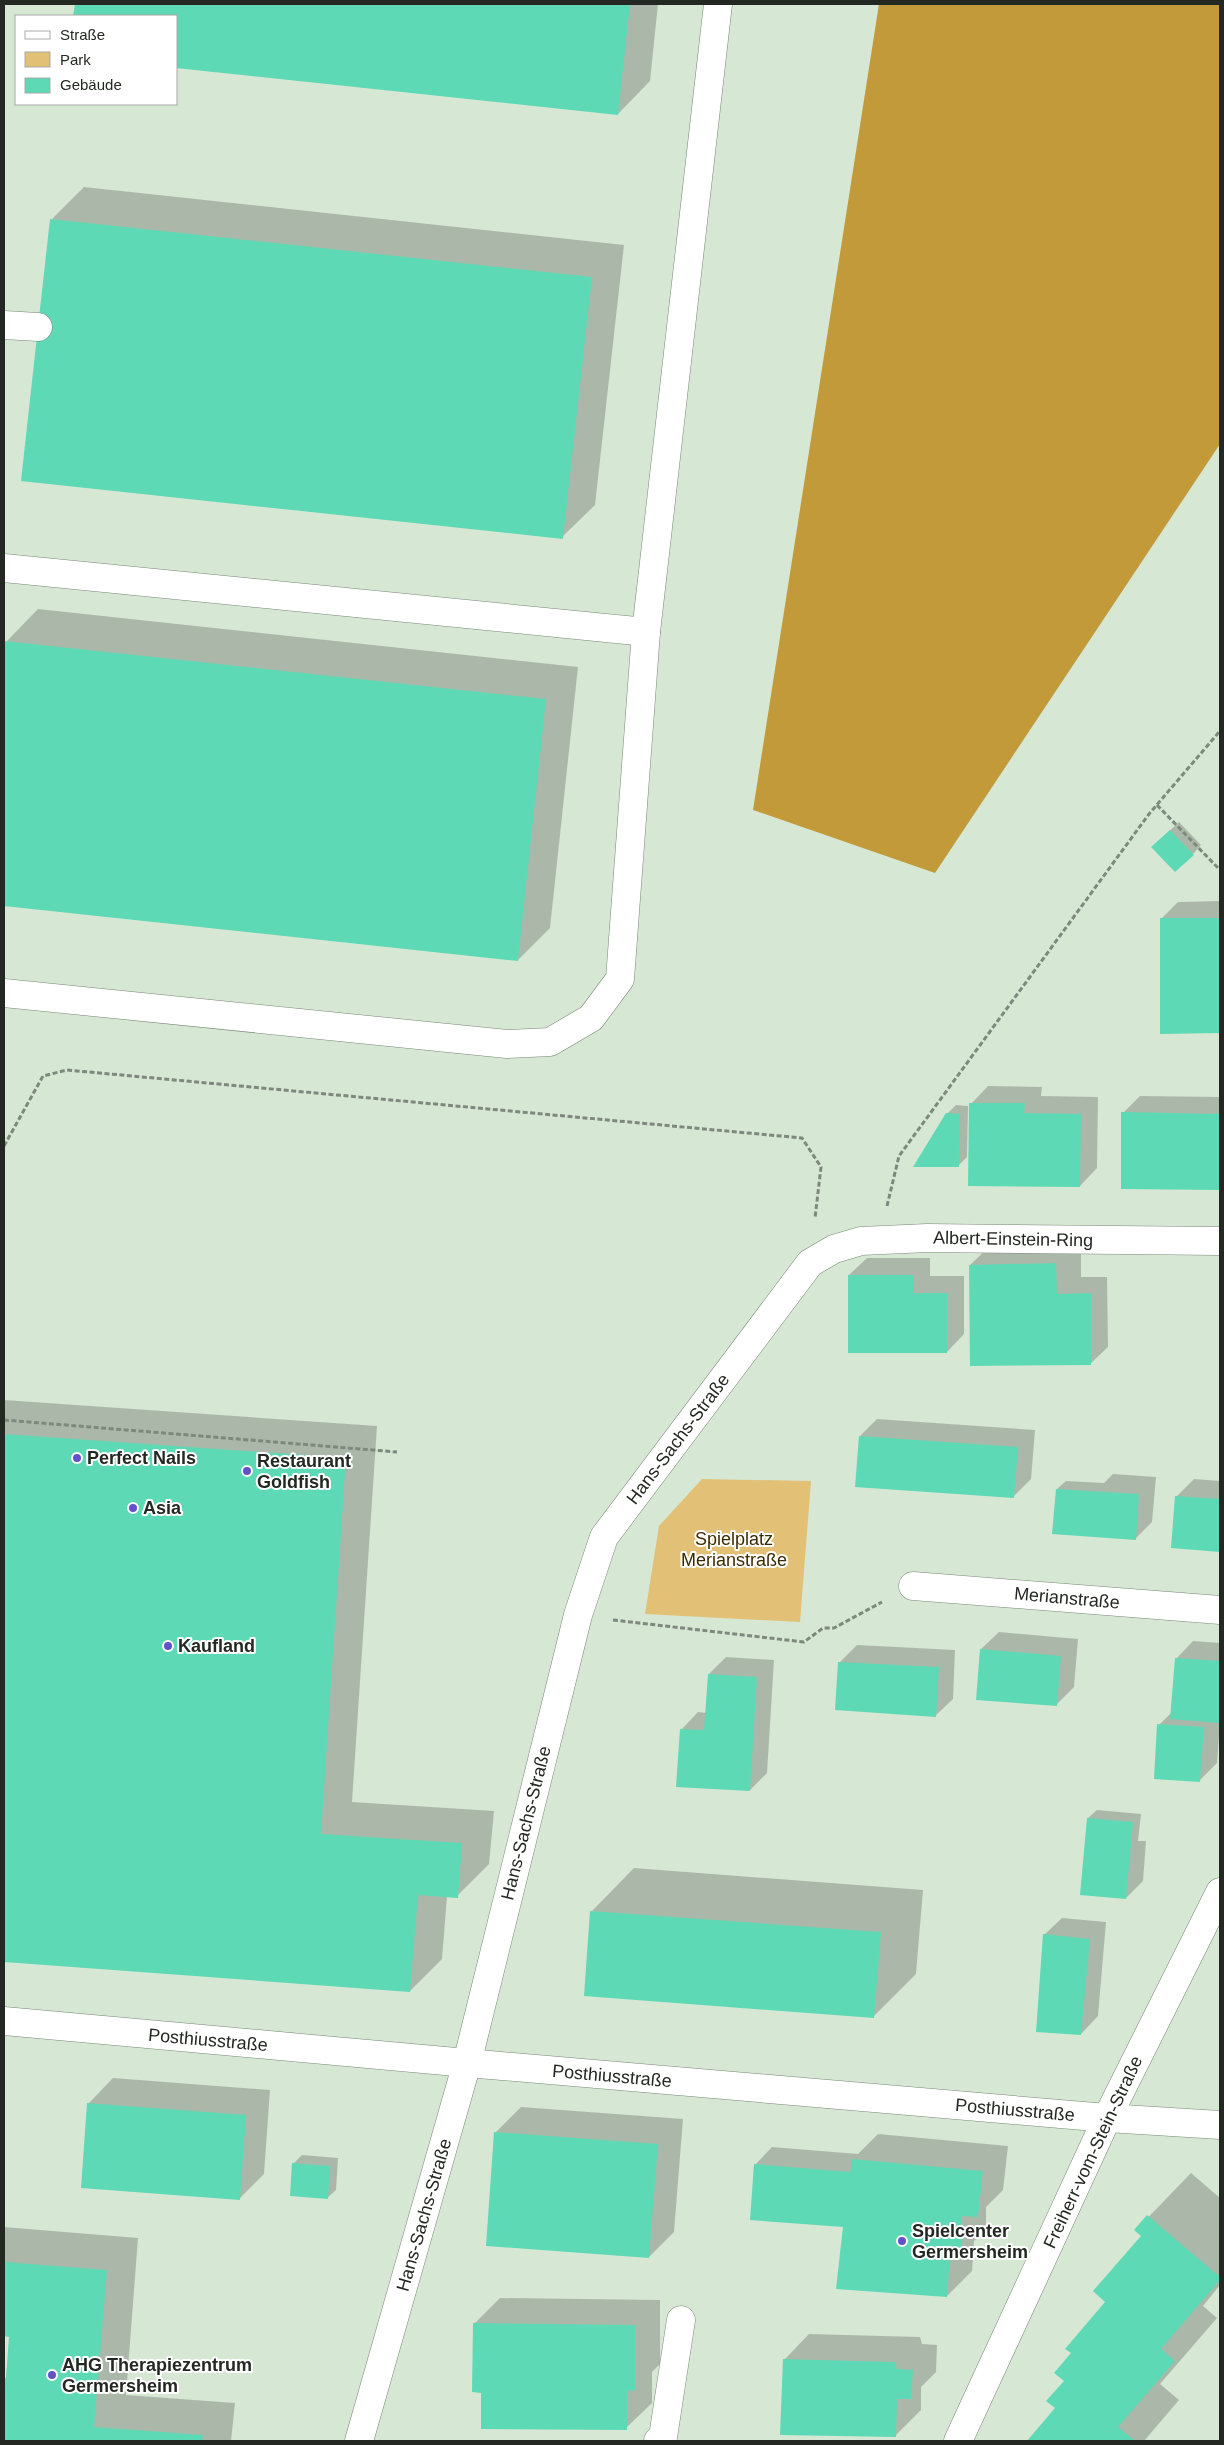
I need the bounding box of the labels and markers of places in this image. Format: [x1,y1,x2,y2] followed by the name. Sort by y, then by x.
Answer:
[87,1448,196,1468] place label: Perfect Nails
[257,1451,351,1492] place label: Restaurant Goldfish
[71,1452,83,1464] marker: Perfect Nails
[241,1465,253,1477] marker: Restaurant Goldfish
[143,1498,182,1518] place label: Asia
[127,1502,139,1514] marker: Asia
[178,1636,255,1656] place label: Kaufland
[162,1640,174,1652] marker: Kaufland
[912,2221,1028,2262] place label: Spielcenter Germersheim
[896,2235,908,2247] marker: Spielcenter Germersheim
[62,2355,252,2396] place label: AHG Therapiezentrum Germersheim
[46,2369,58,2381] marker: AHG Therapiezentrum Germersheim

